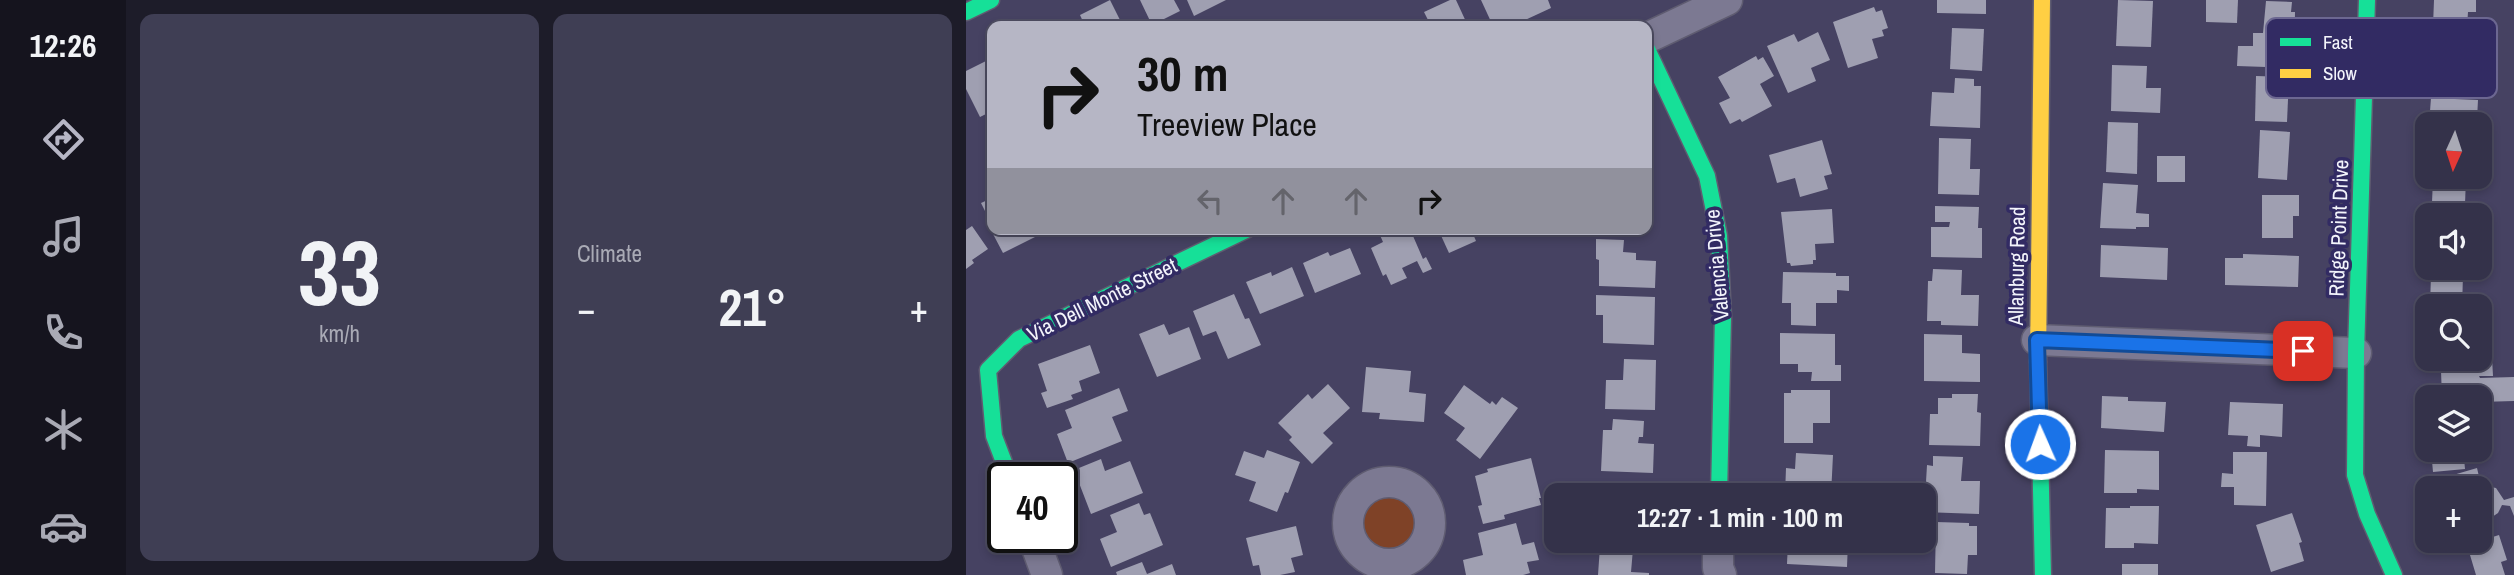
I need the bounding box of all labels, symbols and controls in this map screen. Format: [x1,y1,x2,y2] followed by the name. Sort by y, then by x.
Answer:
[2266,18,2497,98] legend
[29,24,97,67] text: 12:26
[2323,29,2353,55] text: Fast
[1137,40,1229,106] text: 30 m
[1022,49,1113,140] icon: right
[2323,60,2358,86] text: Slow
[1137,103,1317,146] text: Treeview Place
[2415,112,2492,189] north arrow
[2415,112,2492,553] map controls
[39,115,88,164] icon: directions
[2322,159,2355,297] street label: Ridge Point Drive
[1191,182,1229,220] icon: left
[1264,182,1302,220] icon: ahead
[1337,182,1375,220] icon: ahead
[1410,182,1448,220] icon: right
[2415,203,2492,280] button: sound
[2001,206,2032,327] street label: Allanburg Road
[1697,208,1736,322] street label: Valencia Drive
[298,211,381,333] text: 33
[39,212,88,261] icon: music
[577,238,642,269] text: Climate
[1022,251,1182,348] street label: Via Dell Monte Street
[718,272,787,342] text: 21°
[577,283,595,334] text: −
[910,283,928,334] text: +
[2415,294,2492,371] button: search
[39,308,88,357] icon: phone
[319,318,360,349] text: km/h
[2273,321,2333,381] pin
[2284,332,2322,370] icon: arrive
[2415,385,2492,462] button: layers
[39,405,88,454] icon: climate
[2003,407,2077,481] position arrow
[987,462,1078,553] speed limit sign: 40
[2415,476,2492,553] button: +
[1637,500,1843,535] text: 12:27 · 1 min · 100 m
[39,502,88,551] icon: car

